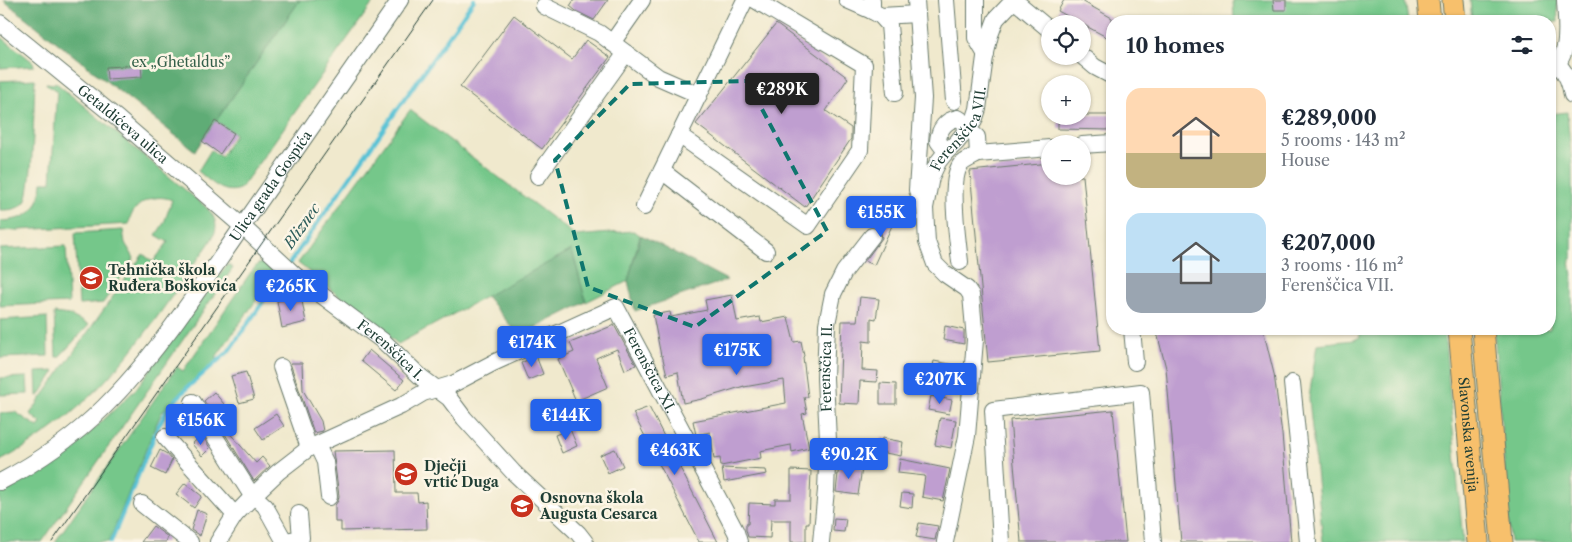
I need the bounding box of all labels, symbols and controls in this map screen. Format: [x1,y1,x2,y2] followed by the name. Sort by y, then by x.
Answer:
[1041,15,1091,185] map controls
[1041,15,1091,65] button: locate
[1508,31,1536,59] icon: filters
[1126,33,1225,58] text: 10 homes
[132,53,230,71] park label: ex „Ghetaldus”
[747,72,817,115] pin: €289K
[1041,75,1091,125] button: +
[756,79,808,99] text: €289K
[74,81,172,168] street label: Getaldićeva ulica
[926,85,990,174] street label: Ferenščica VII.
[1281,105,1377,130] text: €289,000
[1166,108,1226,168] icon: home
[226,126,316,245] street label: Ulica grada Gospića
[1281,130,1405,150] text: 5 rooms · 143 m²
[1041,135,1091,185] button: −
[1281,150,1330,170] text: House
[846,196,916,238] pin: €155K
[279,199,324,253] water label: Bliznec
[857,202,905,222] text: €155K
[1281,230,1376,255] text: €207,000
[1166,233,1226,293] icon: home
[1281,255,1404,275] text: 3 rooms · 116 m²
[108,261,237,295] place label: Tehnička škola Ruđera Boškovića
[78,265,104,291] school or university icon: Tehnička škola Ruđera Boškovića
[256,270,326,312] pin: €265K
[1281,275,1394,295] text: Ferenščica VII.
[266,276,316,296] text: €265K
[354,316,428,385] street label: Ferenščica I.
[816,323,836,412] street label: Ferenščica II.
[620,324,680,416] street label: Ferenščica XI.
[497,326,567,368] pin: €174K
[508,332,556,352] text: €174K
[702,334,772,376] pin: €175K
[713,340,761,360] text: €175K
[905,362,975,405] pin: €207K
[915,369,965,389] text: €207K
[1454,376,1483,494] street label: Slavonska avenija
[531,398,601,441] pin: €144K
[166,404,236,446] pin: €156K
[541,405,591,425] text: €144K
[177,410,225,430] text: €156K
[640,434,710,476] pin: €463K
[808,438,890,480] pin: €90.2K
[649,440,701,460] text: €463K
[821,444,877,464] text: €90.2K
[423,457,500,491] place label: Dječji vrtić Duga
[393,461,419,487] school or university icon: Dječji vrtić Duga
[539,489,658,523] place label: Osnovna škola Augusta Cesarca
[509,493,535,519] school or university icon: Osnovna škola Augusta Cesarca

